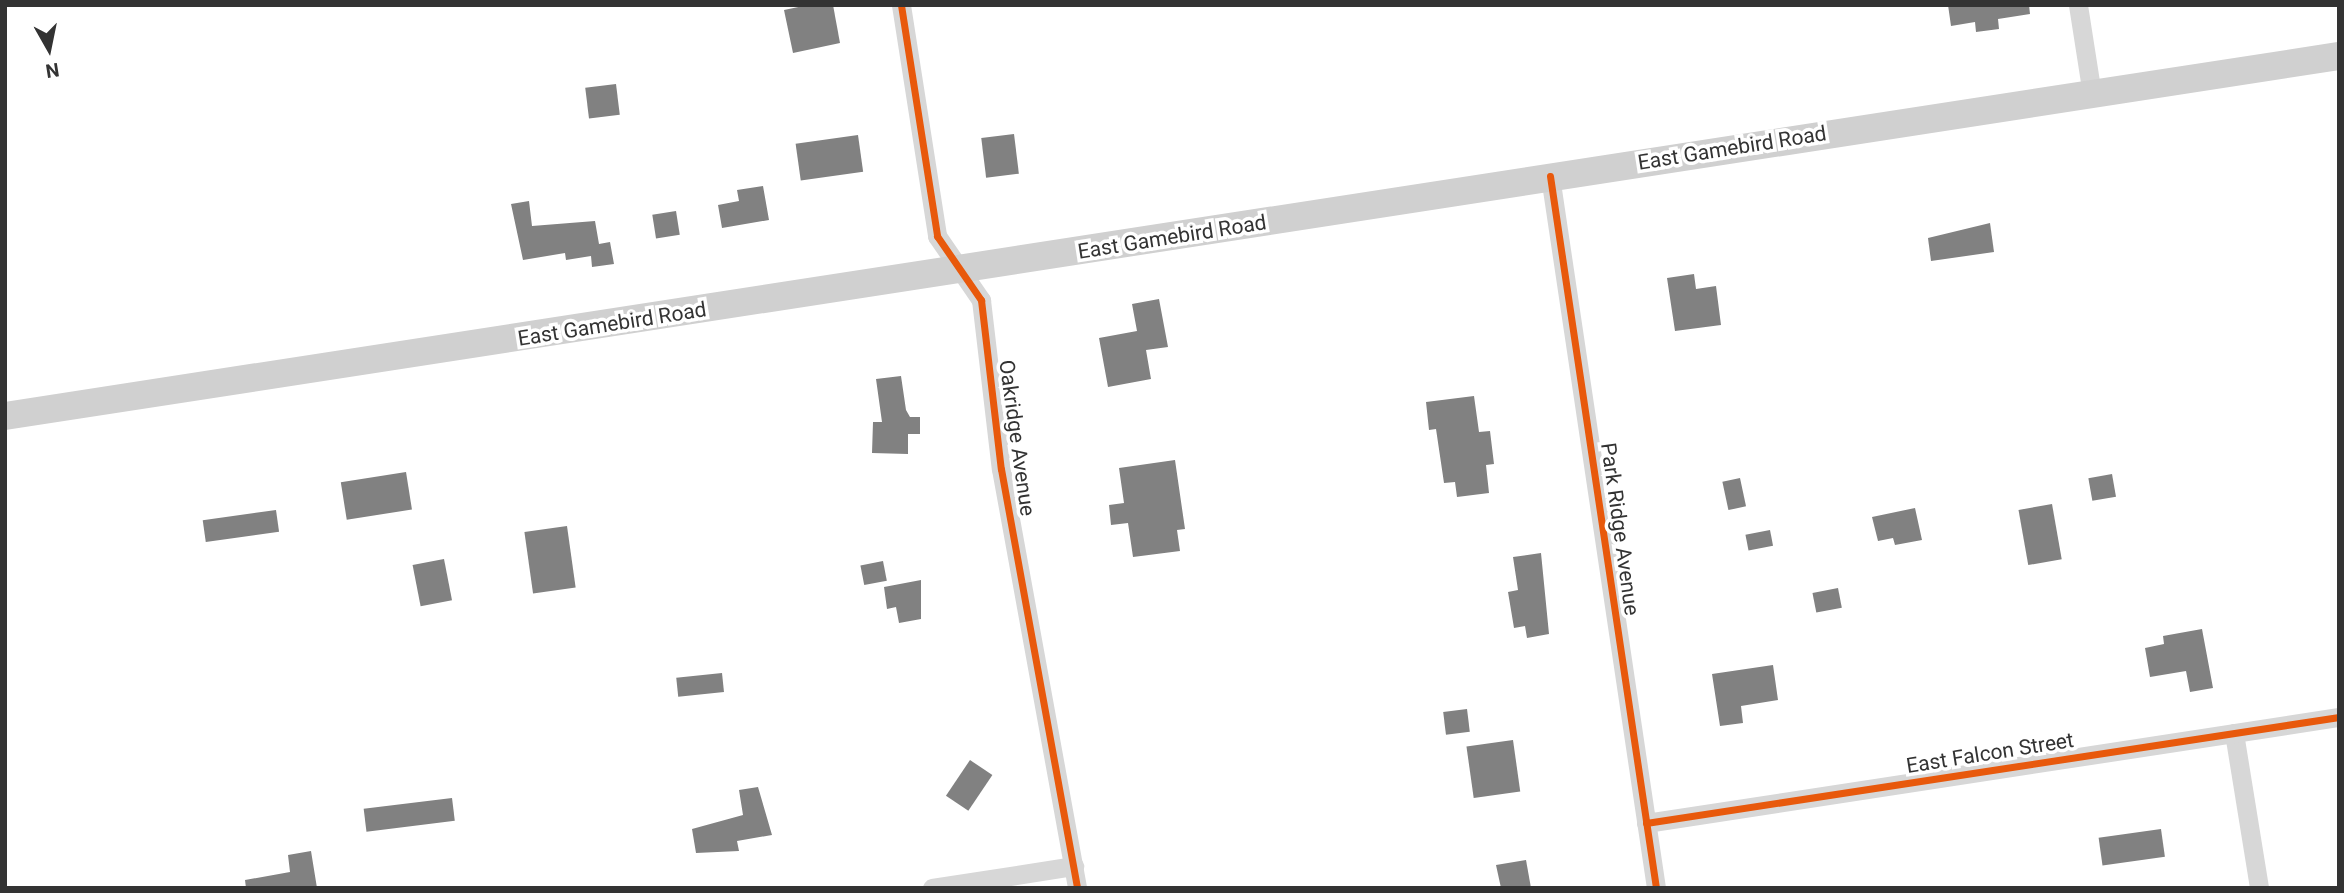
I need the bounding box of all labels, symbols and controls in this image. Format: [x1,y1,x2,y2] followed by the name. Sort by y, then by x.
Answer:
[14,14,84,84] north arrow
[44,58,61,83] text: N
[1636,121,1828,175] street label: East Gamebird Road
[1076,210,1268,264] street label: East Gamebird Road
[516,297,708,351] street label: East Gamebird Road
[994,358,1040,518] street label: Oakridge Avenue
[1595,441,1645,617] street label: Park Ridge Avenue
[1904,727,2076,779] street label: East Falcon Street

